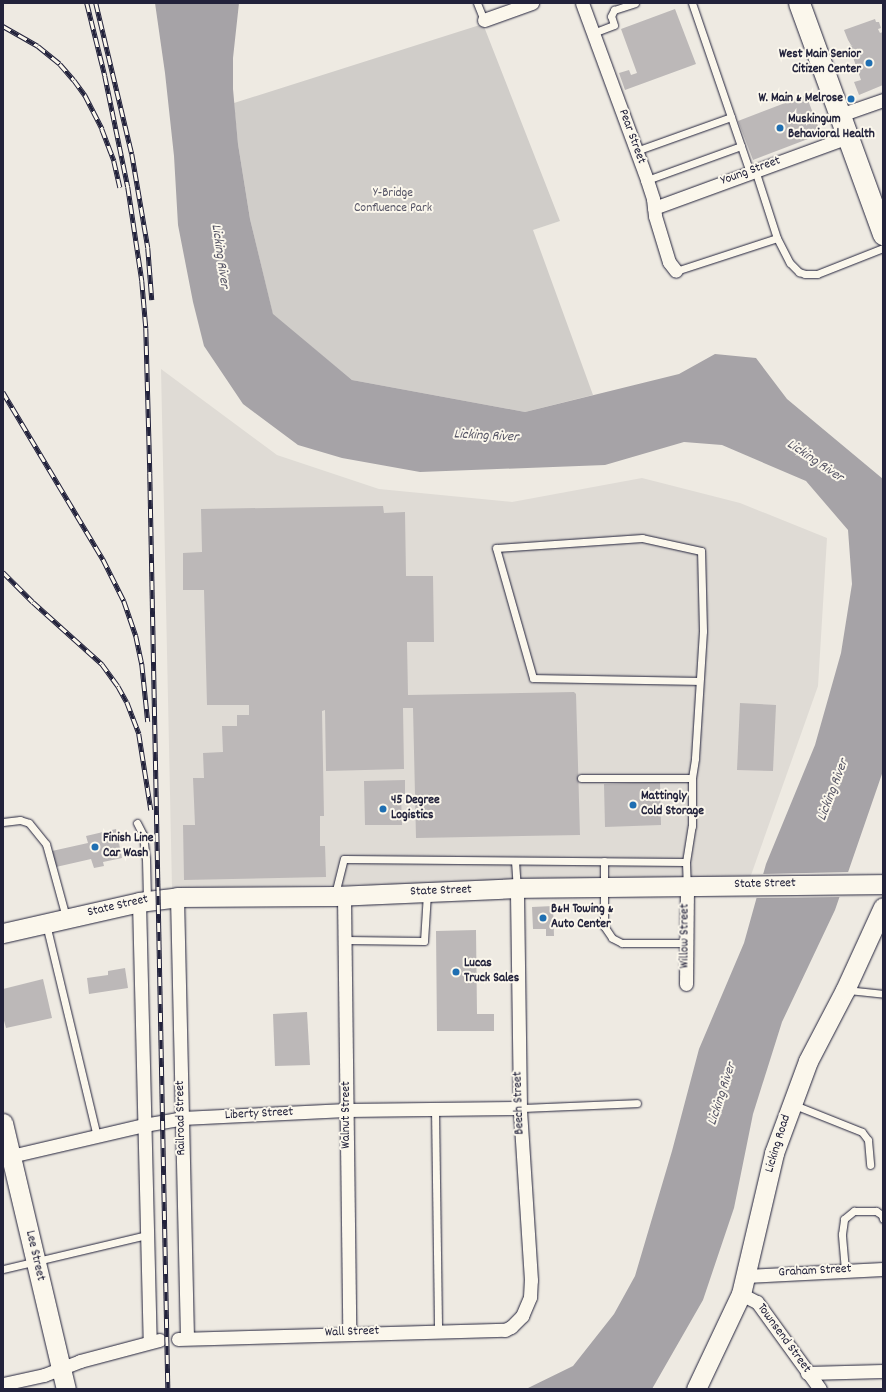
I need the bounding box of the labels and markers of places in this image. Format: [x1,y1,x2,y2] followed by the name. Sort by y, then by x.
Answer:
[779,48,861,79] place label: West Main Senior Citizen Center
[864,58,874,68] marker: West Main Senior Citizen Center
[758,91,843,107] place label: W. Main & Melrose
[846,94,856,104] marker: W. Main & Melrose
[788,113,875,144] place label: Muskingum Behavioral Health
[775,123,785,133] marker: Muskingum Behavioral Health
[641,790,704,821] place label: Mattingly Cold Storage
[391,794,440,825] place label: 45 Degree Logistics
[628,800,638,810] marker: Mattingly Cold Storage
[378,804,388,814] marker: 45 Degree Logistics
[103,832,153,863] place label: Finish Line Car Wash
[90,842,100,852] marker: Finish Line Car Wash
[551,903,613,934] place label: B&H Towing & Auto Center
[538,913,548,923] marker: B&H Towing & Auto Center
[464,957,519,988] place label: Lucas Truck Sales
[451,967,461,977] marker: Lucas Truck Sales

